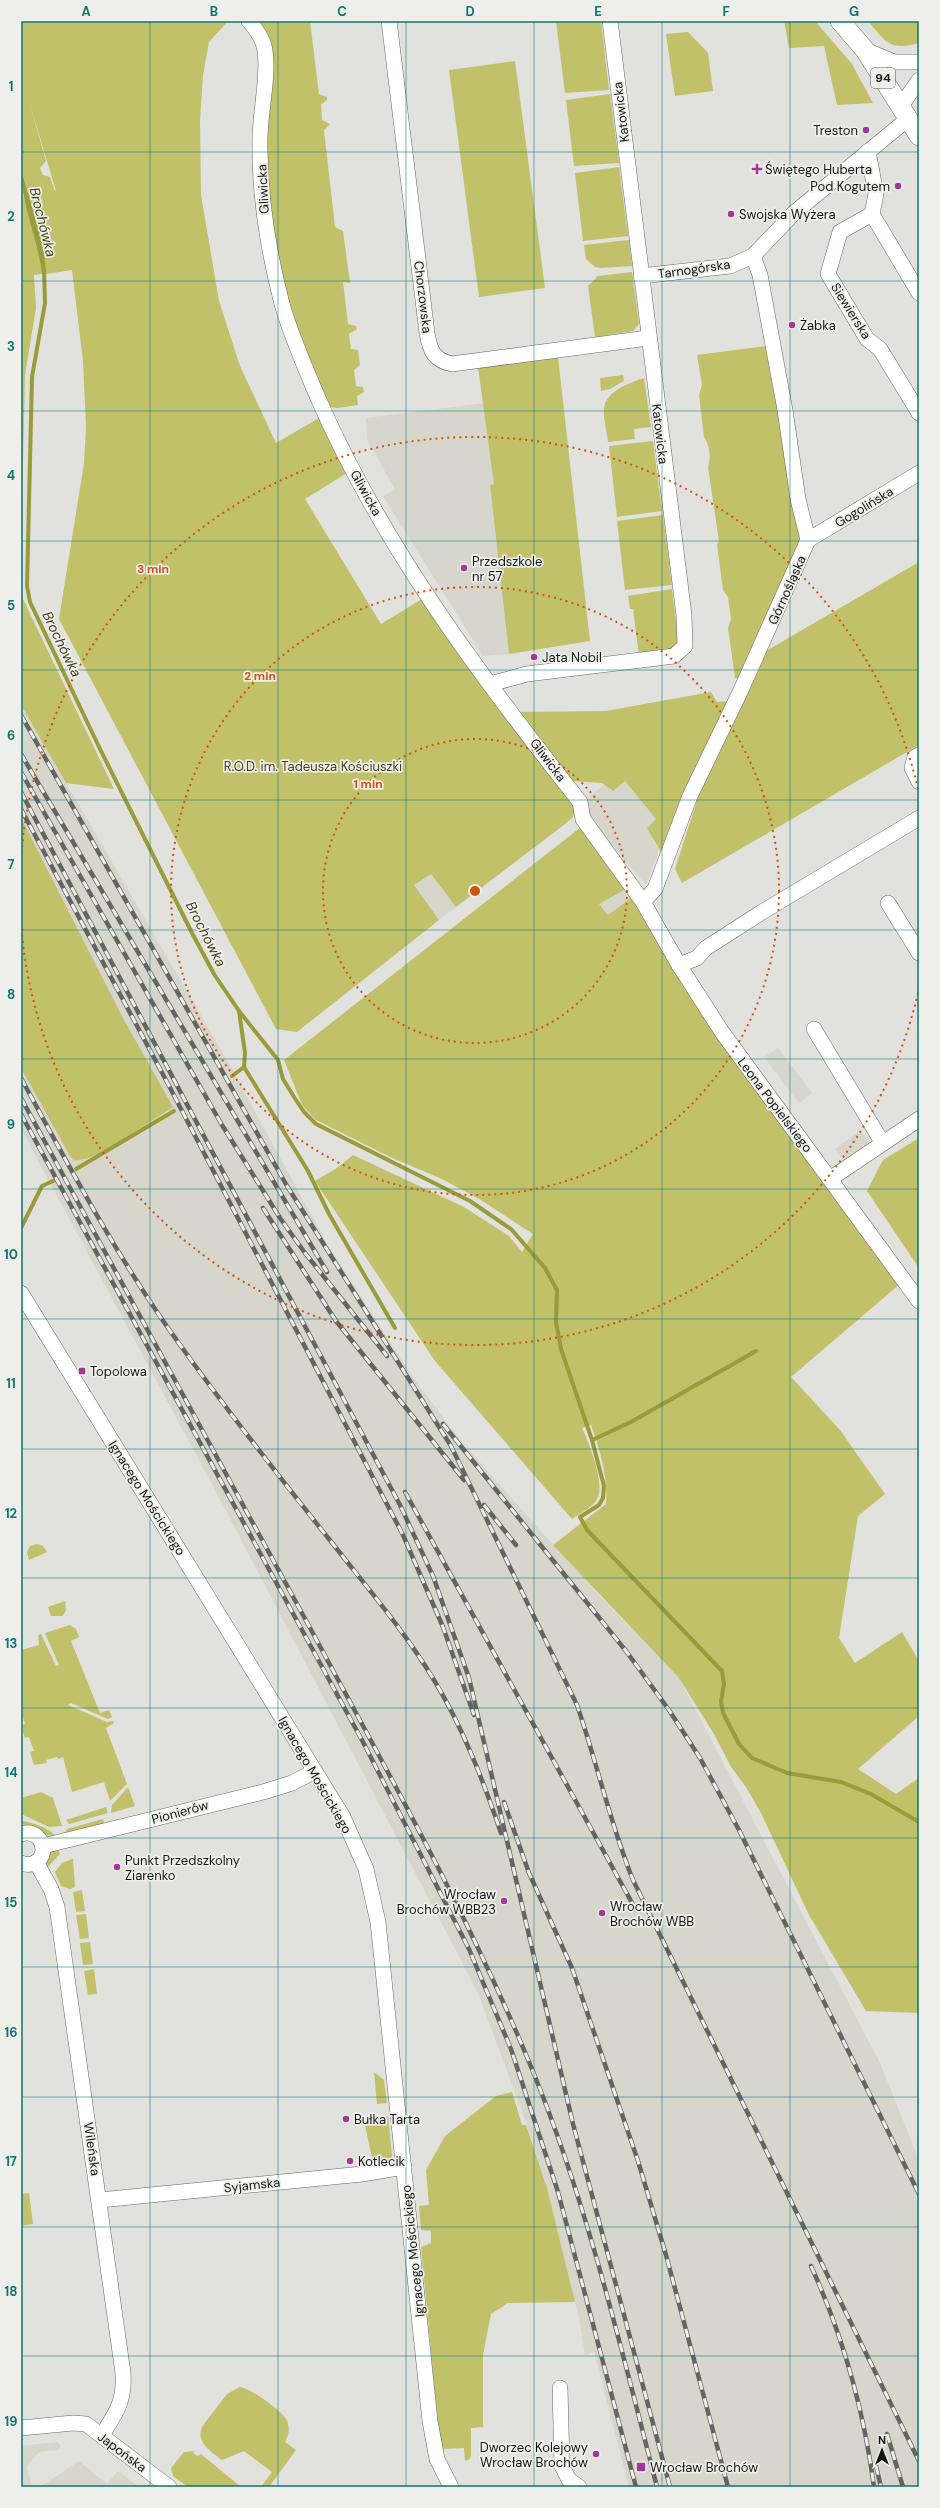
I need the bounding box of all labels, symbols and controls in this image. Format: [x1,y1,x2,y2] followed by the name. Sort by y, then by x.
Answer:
[81,3,91,20] text: A
[210,3,218,20] text: B
[337,3,347,20] text: C
[465,3,475,20] text: D
[594,3,602,20] text: E
[722,3,730,20] text: F
[849,3,859,20] text: G
[871,68,895,88] road number: 94
[9,78,13,95] text: 1
[609,81,633,143] street label: Katowicka
[813,122,858,139] place label: Treston
[861,125,871,135] marker: Treston
[765,161,872,178] place label: Świętego Huberta
[253,164,273,214] street label: Gliwicka
[752,164,762,174] marker: Świętego Huberta
[810,178,890,195] place label: Pod Kogutem
[893,181,903,191] marker: Pod Kogutem
[26,185,60,259] water label: Brochówka
[739,206,836,223] place label: Swojska Wyżera
[7,208,15,225] text: 2
[726,209,736,219] marker: Swojska Wyżera
[657,256,731,282] street label: Tarnogórska
[410,260,436,334] street label: Chorzowska
[827,280,875,342] street label: Siewierska
[800,317,836,334] place label: Żabka
[787,320,797,330] marker: Żabka
[7,338,15,355] text: 3
[648,403,672,465] street label: Katowicka
[7,467,15,484] text: 4
[346,467,386,519] street label: Gliwicka
[832,483,896,531] street label: Gogolińska
[472,553,542,585] place label: Przedszkole nr 57
[764,553,810,627] street label: Górnośląska
[137,561,169,577] text: 3 min
[459,563,469,573] marker: Przedszkole nr 57
[7,597,15,614] text: 5
[38,608,86,680] water label: Brochówka
[542,649,602,666] place label: Jata Nobil
[529,652,539,662] marker: Jata Nobil
[244,668,276,684] text: 2 min
[7,727,15,744] text: 6
[526,735,570,785] street label: Gliwicka
[224,758,402,775] park label: R.O.D. im. Tadeusza Kościuszki
[353,776,383,792] text: 1 min
[8,856,15,873] text: 7
[468,884,482,898] centre of rings
[182,898,230,970] water label: Brochówka
[7,986,15,1003] text: 8
[734,1054,816,1156] street label: Leona Popielskiego
[7,1116,15,1133] text: 9
[4,1246,18,1263] text: 10
[90,1363,147,1380] place label: Topolowa
[77,1366,87,1376] marker: Topolowa
[6,1375,16,1392] text: 11
[105,1437,190,1559] street label: Ignacego Mościckiego
[5,1505,17,1522] text: 12
[5,1635,17,1652] text: 13
[274,1713,356,1837] street label: Ignacego Mościckiego
[4,1764,18,1781] text: 14
[150,1796,210,1828] street label: Pionierów
[125,1852,240,1884] place label: Punkt Przedszkolny Ziarenko
[112,1862,122,1872] marker: Punkt Przedszkolny Ziarenko
[397,1886,496,1918] place label: Wrocław Brochów WBB23
[5,1894,17,1911] text: 15
[499,1896,509,1906] marker: Wrocław Brochów WBB23
[610,1898,694,1930] place label: Wrocław Brochów WBB
[597,1908,607,1918] marker: Wrocław Brochów WBB
[5,2024,17,2041] text: 16
[354,2111,420,2128] place label: Bułka Tarta
[341,2114,351,2124] marker: Bułka Tarta
[80,2121,104,2177] street label: Wileńska
[5,2153,17,2170] text: 17
[358,2153,406,2170] place label: Kotlecik
[345,2156,355,2166] marker: Kotlecik
[223,2174,281,2196] street label: Syjamska
[398,2184,428,2318] street label: Ignacego Mościckiego
[5,2283,17,2300] text: 18
[5,2413,18,2430] text: 19
[94,2428,150,2476] street label: Japońska
[862,2430,902,2470] north arrow
[878,2433,886,2447] text: N
[480,2439,588,2471] place label: Dworzec Kolejowy Wrocław Brochów
[591,2449,601,2459] marker: Dworzec Kolejowy Wrocław Brochów
[650,2459,758,2476] place label: Wrocław Brochów
[635,2461,647,2473] marker: Wrocław Brochów

